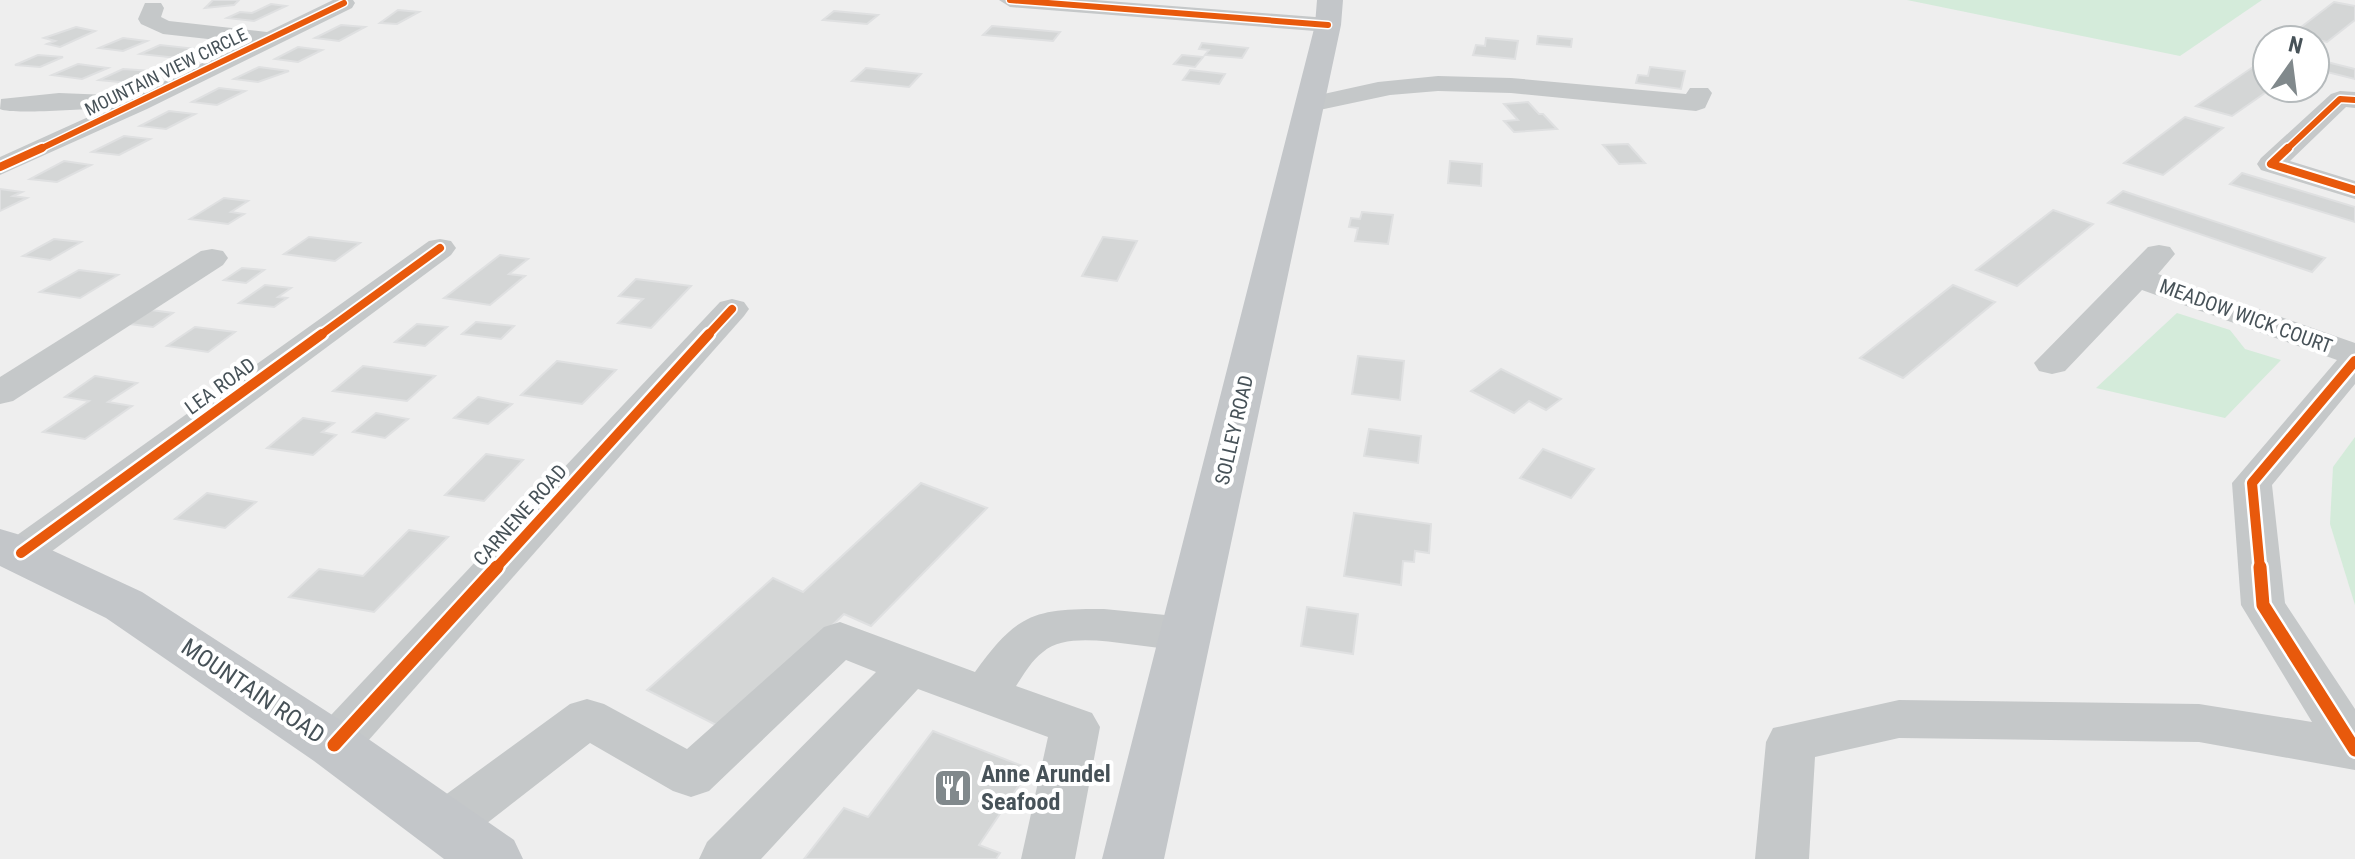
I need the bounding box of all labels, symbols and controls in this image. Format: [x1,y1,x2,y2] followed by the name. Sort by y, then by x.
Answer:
[81,23,250,120] street label: MOUNTAIN VIEW CIRCLE
[2251,24,2331,104] north arrow
[2286,31,2305,59] text: N
[2157,274,2335,358] street label: MEADOW WICK COURT
[180,352,260,420] street label: LEA ROAD
[1210,373,1258,487] street label: SOLLEY ROAD
[468,459,572,571] street label: CARNENE ROAD
[176,633,330,749] street label: MOUNTAIN ROAD
[981,760,1111,816] place label: Anne Arundel Seafood
[932,767,974,809] restaurant icon: Anne Arundel Seafood

